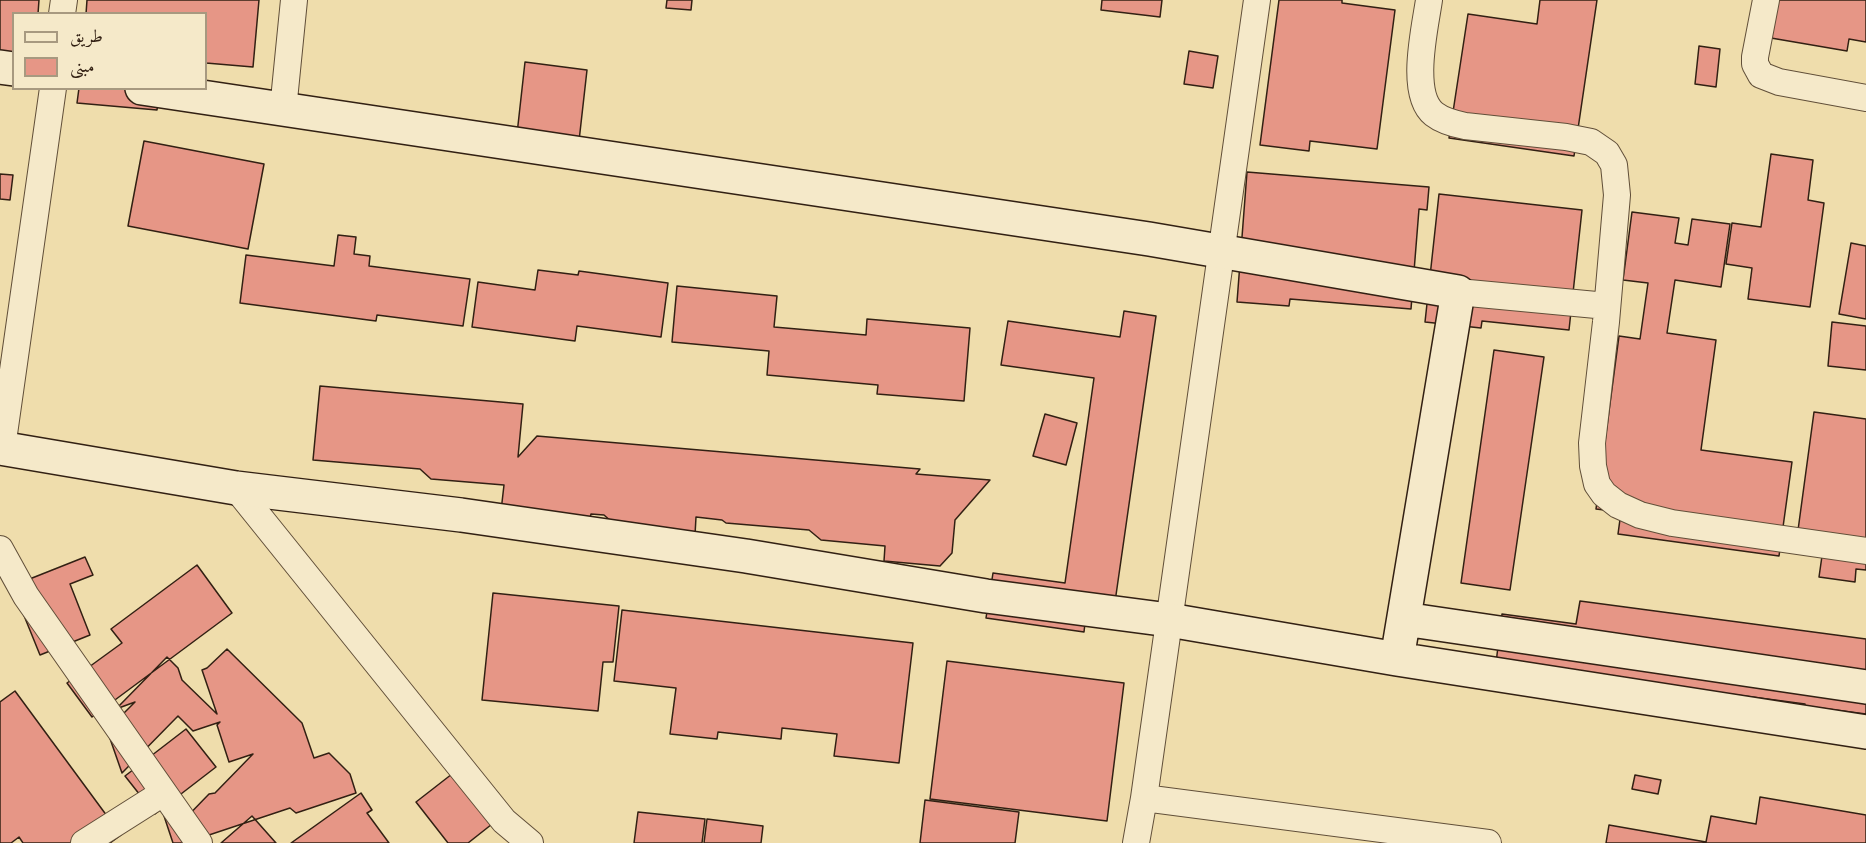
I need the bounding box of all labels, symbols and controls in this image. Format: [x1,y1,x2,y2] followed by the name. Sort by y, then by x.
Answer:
[12,12,207,90] legend
[70,28,103,46] text: طريق
[70,58,95,76] text: مبنى

